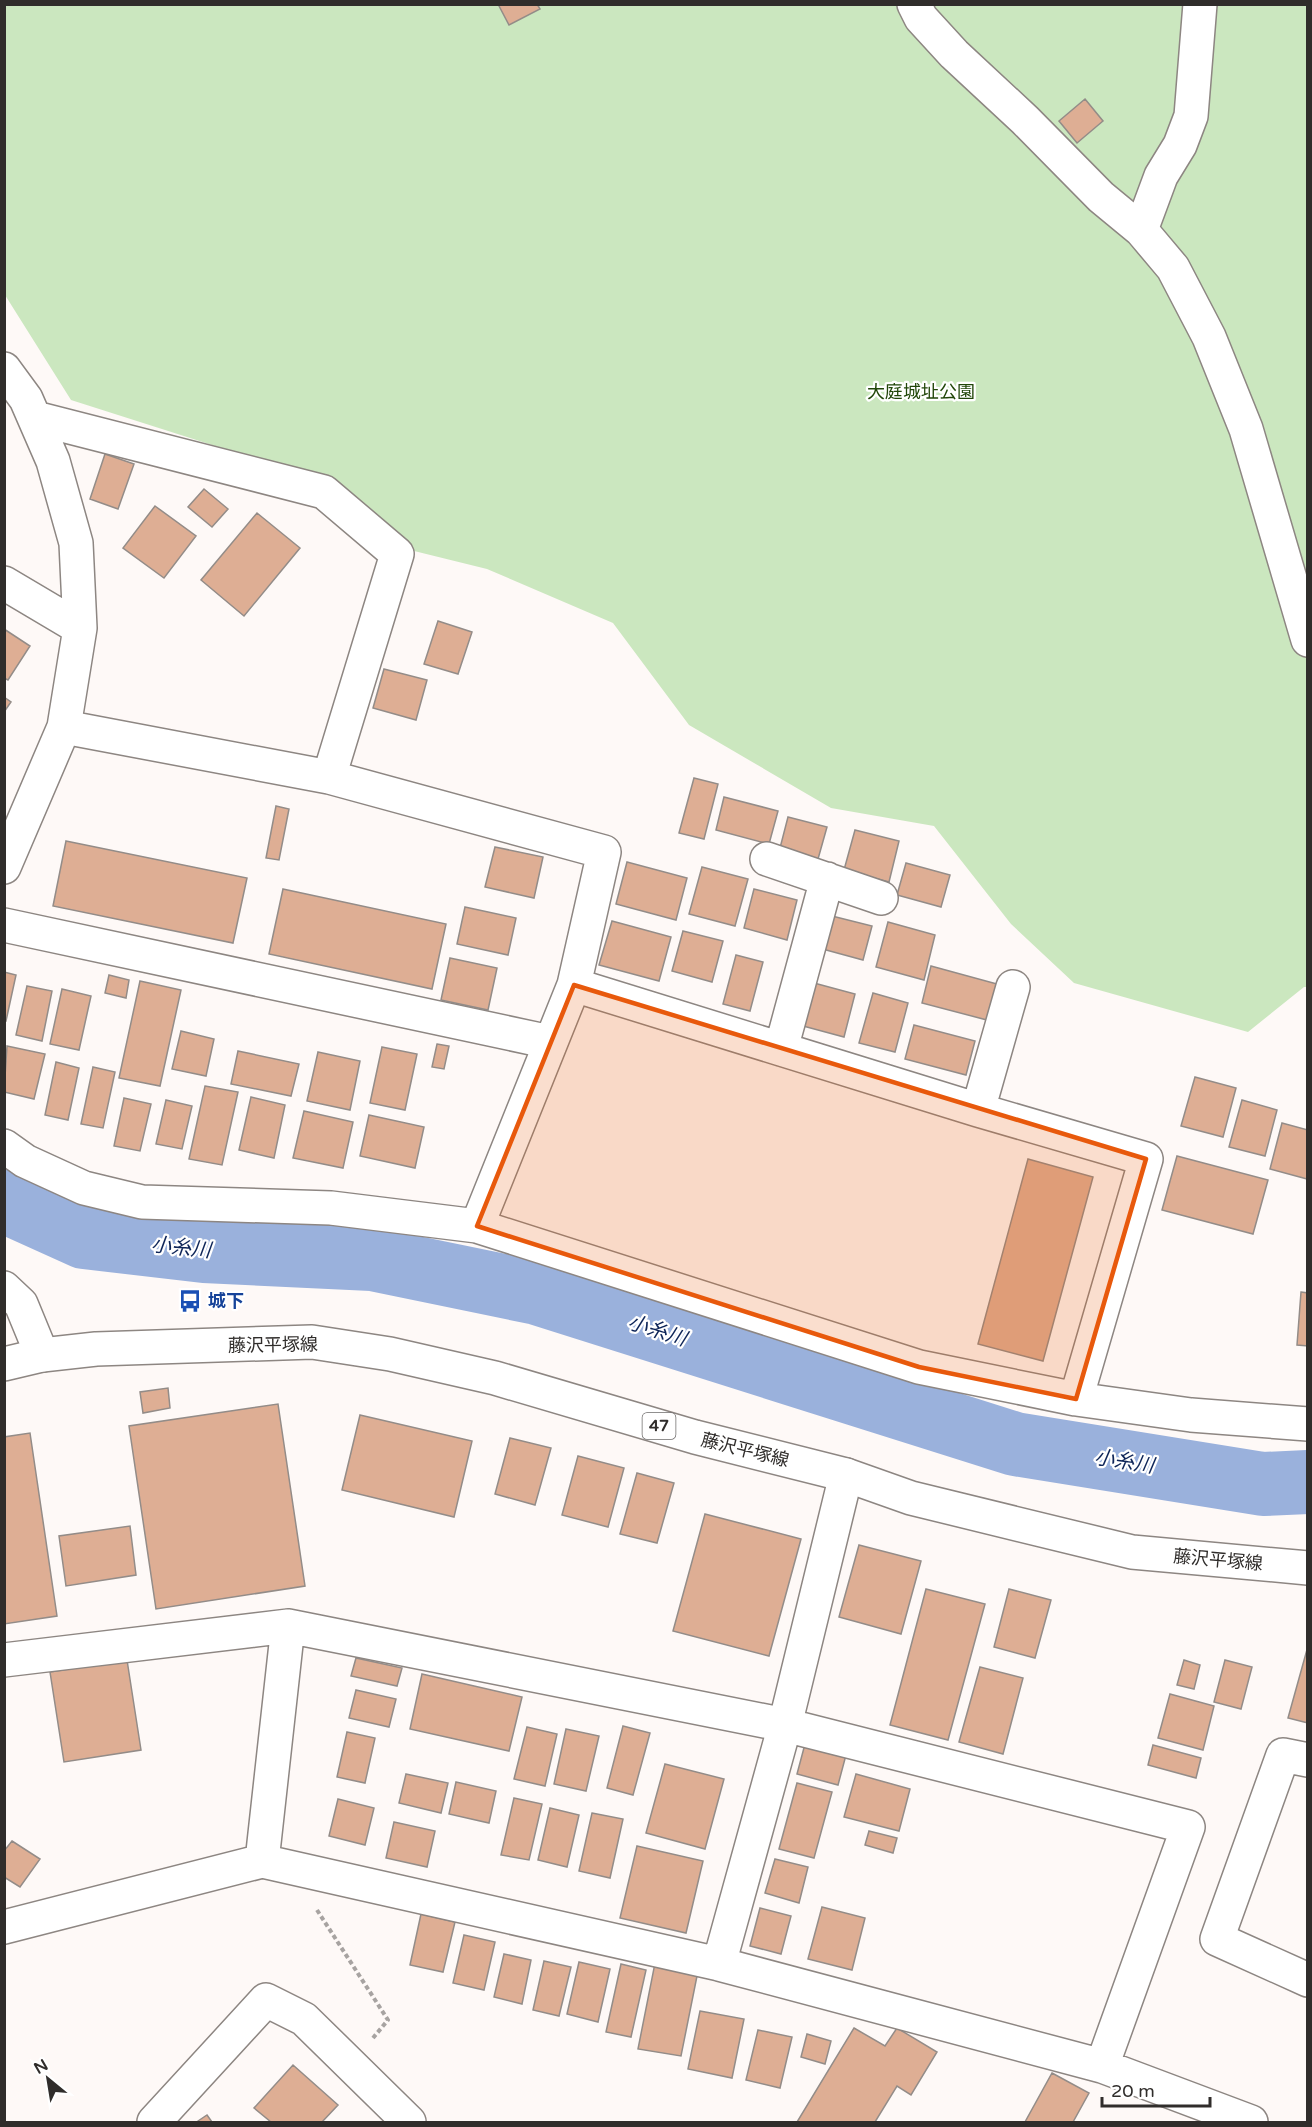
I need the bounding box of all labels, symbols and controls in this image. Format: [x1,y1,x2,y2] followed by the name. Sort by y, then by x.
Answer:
[867,381,975,403] park label: 大庭城址公園
[150,1233,214,1263] water label: 小糸川
[177,1288,203,1314] bus stop icon: 城下
[208,1290,244,1312] place label: 城下
[625,1310,691,1352] water label: 小糸川
[228,1333,318,1357] street label: 藤沢平塚線
[642,1413,676,1439] road number: 47
[699,1428,791,1472] street label: 藤沢平塚線
[1092,1445,1157,1479] water label: 小糸川
[1172,1545,1264,1575] street label: 藤沢平塚線
[18,2049,78,2109] north arrow
[30,2055,52,2079] text: N
[1102,2070,1210,2108] scale bar
[1111,2080,1155,2102] text: 20 m

